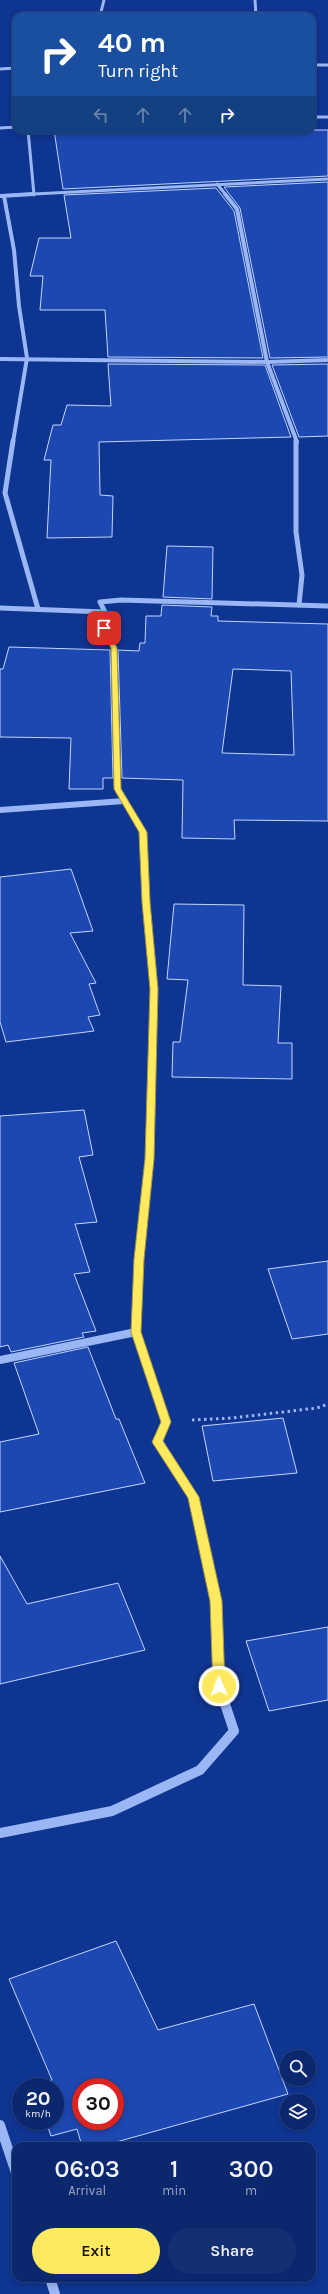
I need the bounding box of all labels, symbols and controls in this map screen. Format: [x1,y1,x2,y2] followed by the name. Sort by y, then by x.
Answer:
[98,26,166,59] text: 40 m
[32,28,84,80] icon: right
[98,60,178,82] text: Turn right
[90,104,112,126] icon: left
[132,104,154,126] icon: ahead
[174,104,196,126] icon: ahead
[216,104,238,126] icon: right
[87,611,121,645] pin
[93,617,115,639] icon: arrive
[198,1665,240,1707] position arrow
[280,2050,316,2130] map controls
[280,2050,316,2086] button: search
[72,2078,124,2130] speed limit sign: 30
[26,2087,50,2110] text: 20
[280,2094,316,2130] button: layers
[25,2108,51,2120] text: km/h
[55,2155,120,2183] text: 06:03
[170,2155,178,2183] text: 1
[229,2155,273,2183] text: 300
[68,2183,106,2198] text: Arrival
[162,2183,186,2198] text: min
[245,2183,257,2198] text: m
[32,2228,160,2274] button: Exit
[168,2228,296,2274] button: Share

